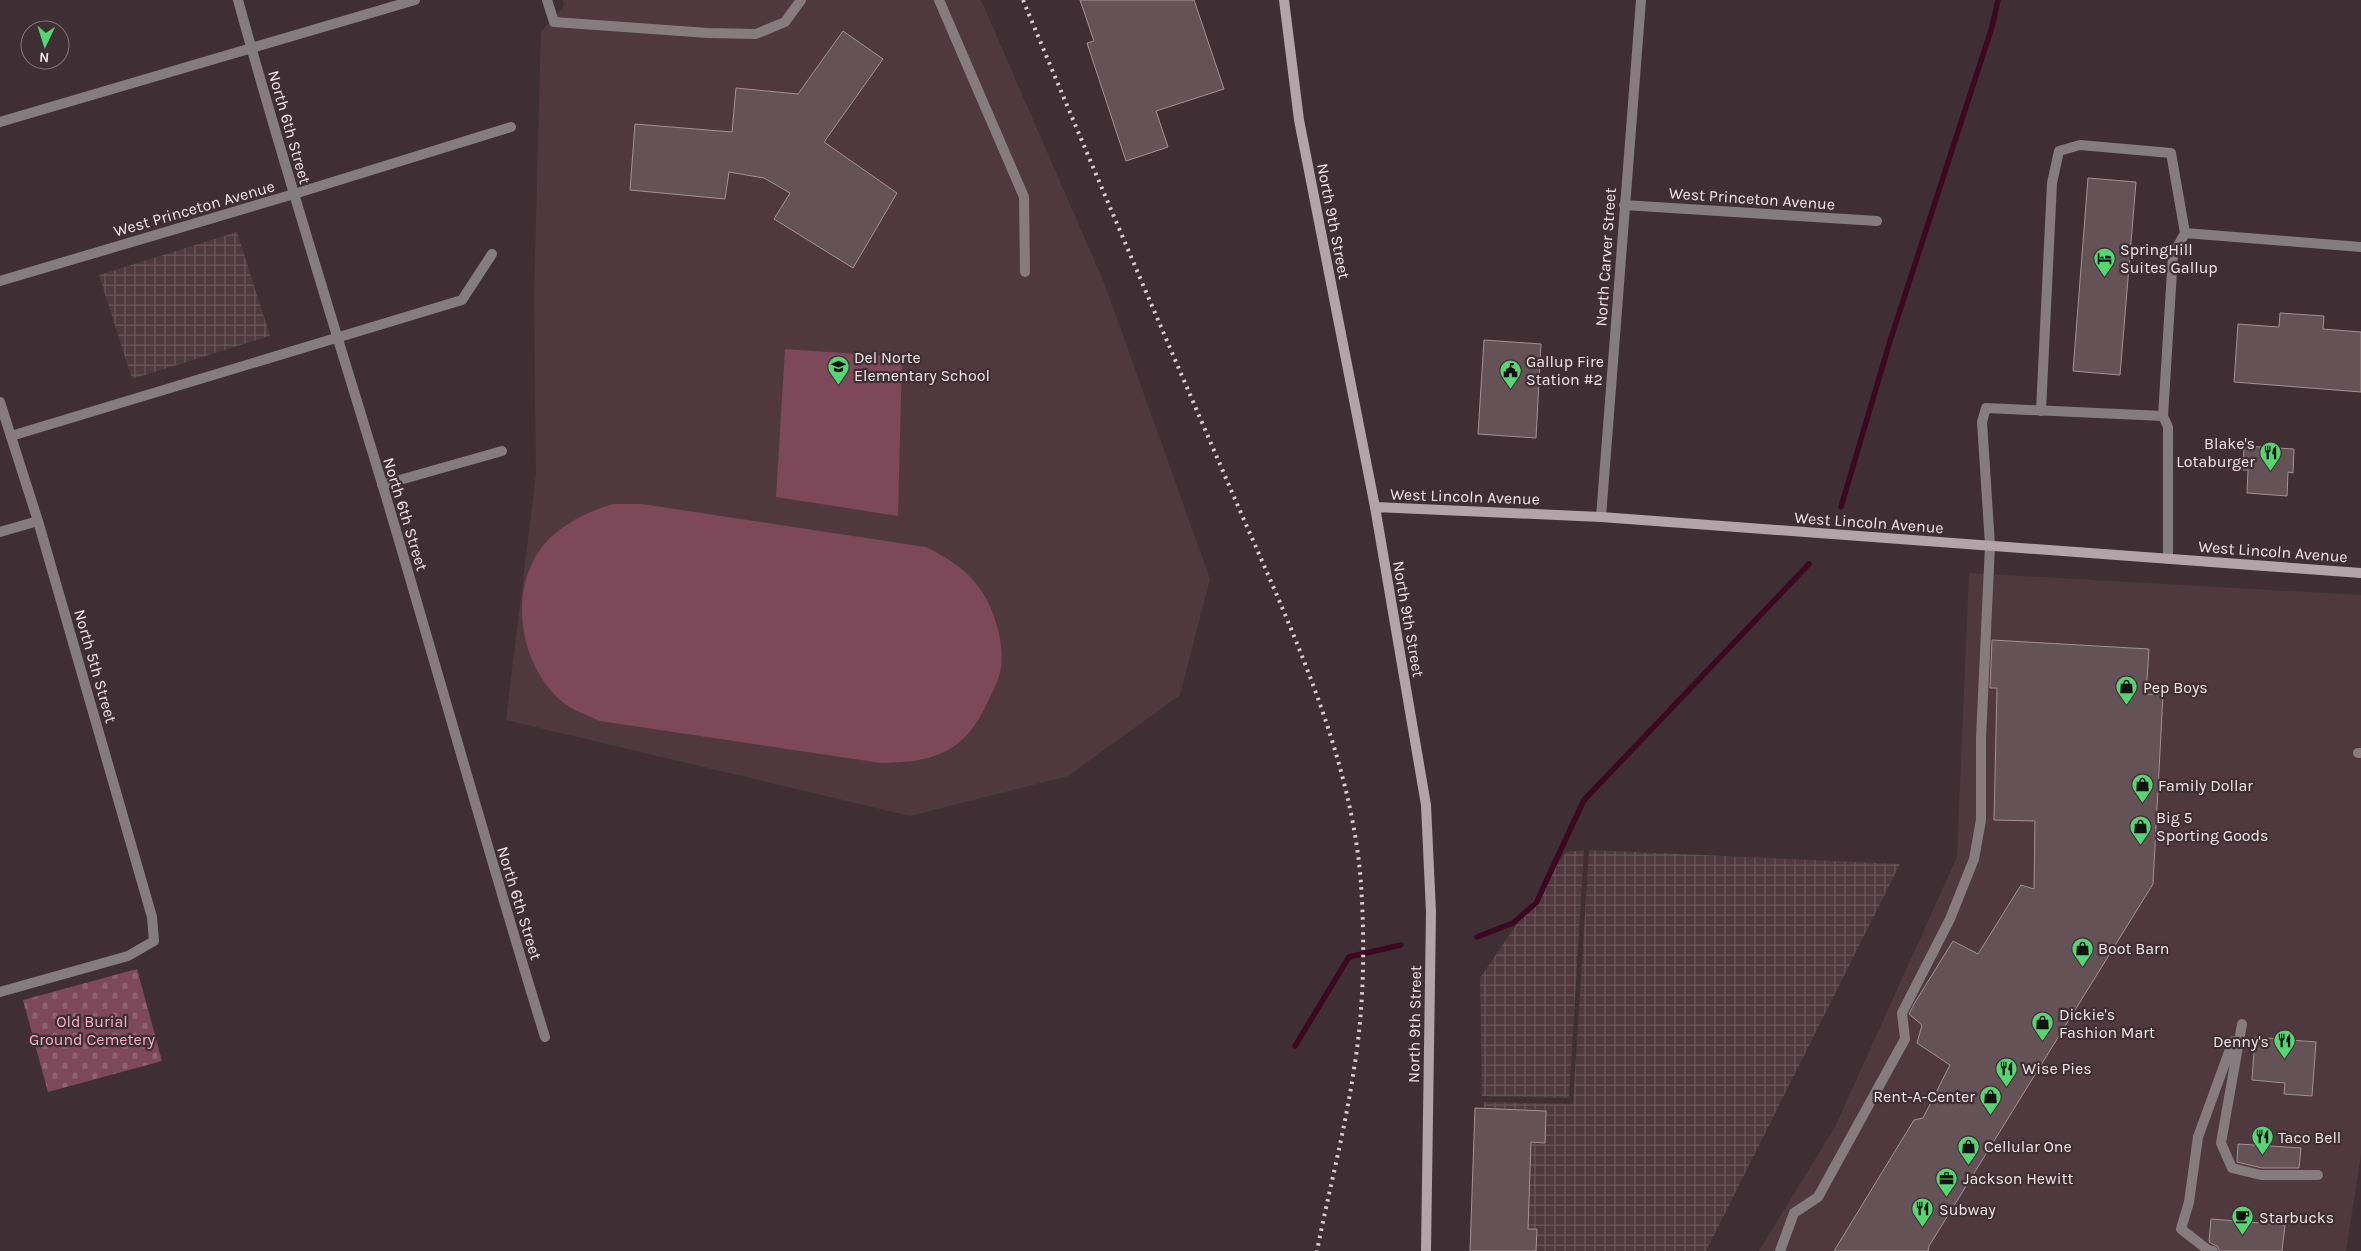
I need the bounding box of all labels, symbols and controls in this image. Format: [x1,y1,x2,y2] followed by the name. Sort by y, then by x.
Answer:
[20,20,70,70] north arrow
[39,49,50,66] text: N
[264,68,315,186] street label: North 6th Street
[1313,162,1354,281] street label: North 9th Street
[111,176,277,241] street label: West Princeton Avenue
[1668,183,1836,214] street label: West Princeton Avenue
[1591,187,1620,327] street label: North Carver Street
[2120,240,2218,277] place label: SpringHill Suites Gallup
[2092,246,2116,277] hotel icon: SpringHill Suites Gallup
[854,348,990,385] place label: Del Norte Elementary School
[1526,352,1604,389] place label: Gallup Fire Station #2
[826,354,850,385] school or university icon: Del Norte Elementary School
[1498,358,1522,389] public building icon: Gallup Fire Station #2
[2176,434,2255,471] place label: Blake's Lotaburger
[2259,440,2283,471] restaurant icon: Blake's Lotaburger
[379,455,432,573] street label: North 6th Street
[1390,484,1540,509] street label: West Lincoln Avenue
[1794,508,1944,537] street label: West Lincoln Avenue
[2198,537,2348,566] street label: West Lincoln Avenue
[1389,560,1428,679] street label: North 9th Street
[70,607,121,725] street label: North 5th Street
[2115,675,2139,706] shop icon: Pep Boys
[2143,678,2208,697] place label: Pep Boys
[2130,773,2154,804] shop icon: Family Dollar
[2158,776,2253,795] place label: Family Dollar
[2156,808,2269,845] place label: Big 5 Sporting Goods
[2128,814,2152,845] shop icon: Big 5 Sporting Goods
[493,844,546,962] street label: North 6th Street
[2070,936,2094,967] shop icon: Boot Barn
[2098,939,2169,958] place label: Boot Barn
[1404,965,1425,1083] street label: North 9th Street
[2059,1005,2155,1042] place label: Dickie's Fashion Mart
[2031,1011,2055,1042] shop icon: Dickie's Fashion Mart
[29,1012,156,1049] park label: Old Burial Ground Cemetery
[2273,1029,2297,1060] restaurant icon: Denny's
[2213,1032,2269,1051] place label: Denny's
[1994,1056,2018,1087] restaurant icon: Wise Pies
[2022,1059,2092,1078] place label: Wise Pies
[1979,1084,2003,1115] shop icon: Rent-A-Center
[1873,1087,1975,1106] place label: Rent-A-Center
[2250,1125,2274,1156] restaurant icon: Taco Bell
[2278,1128,2341,1147] place label: Taco Bell
[1956,1134,1980,1165] shop icon: Cellular One
[1984,1137,2072,1156] place label: Cellular One
[1935,1166,1959,1197] office icon: Jackson Hewitt
[1963,1169,2073,1188] place label: Jackson Hewitt
[1911,1197,1935,1228] restaurant icon: Subway
[1939,1200,1996,1219] place label: Subway
[2231,1205,2255,1236] cafe icon: Starbucks
[2259,1208,2334,1227] place label: Starbucks

